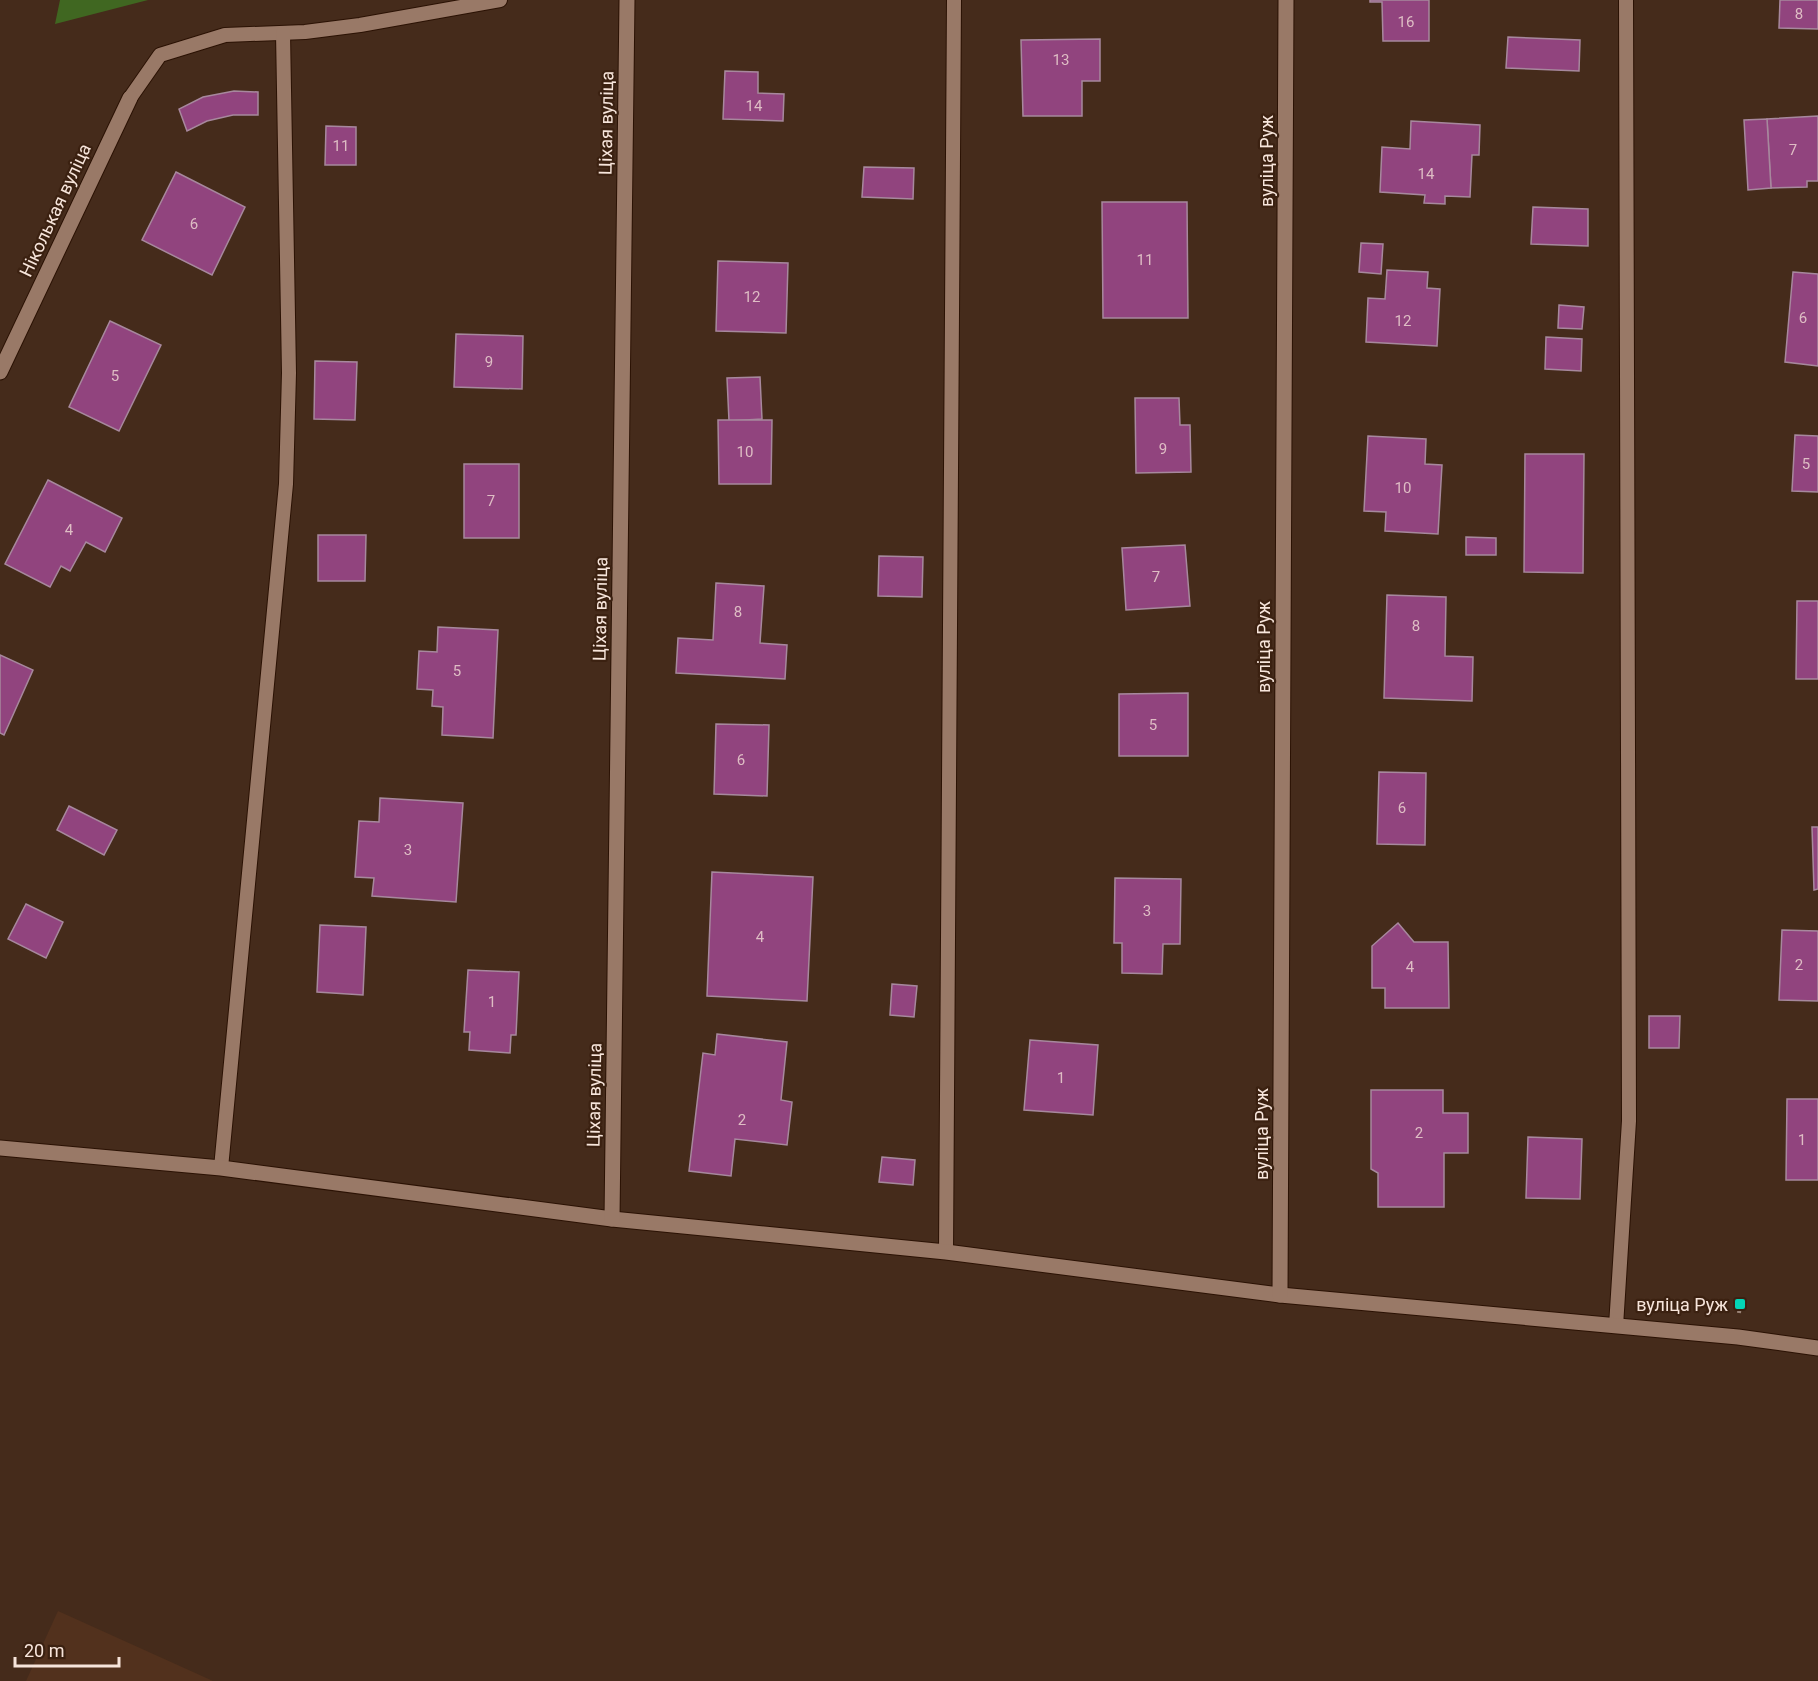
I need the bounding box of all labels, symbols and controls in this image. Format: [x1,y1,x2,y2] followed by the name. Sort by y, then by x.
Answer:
[1795,5,1803,23] house number: 8
[1398,13,1414,31] house number: 16
[1053,51,1069,69] house number: 13
[595,71,617,175] street label: Ціхая вуліца
[746,97,763,115] house number: 14
[1256,115,1277,207] street label: вуліца Руж
[333,137,349,155] house number: 11
[15,140,95,280] street label: Ніколькая вуліца
[1789,141,1797,159] house number: 7
[1418,165,1435,183] house number: 14
[190,215,198,233] house number: 6
[1137,251,1153,269] house number: 11
[744,288,760,306] house number: 12
[1799,309,1807,327] house number: 6
[1395,312,1411,330] house number: 12
[485,353,493,371] house number: 9
[111,367,119,385] house number: 5
[1159,440,1167,458] house number: 9
[737,443,753,461] house number: 10
[1802,455,1810,473] house number: 5
[1395,479,1411,497] house number: 10
[487,492,495,510] house number: 7
[65,521,74,539] house number: 4
[589,557,611,661] street label: Ціхая вуліца
[1152,568,1160,586] house number: 7
[1253,601,1274,693] street label: вуліца Руж
[734,603,742,621] house number: 8
[1412,617,1420,635] house number: 8
[453,662,461,680] house number: 5
[1149,716,1157,734] house number: 5
[737,751,745,769] house number: 6
[1398,799,1406,817] house number: 6
[404,841,412,859] house number: 3
[1143,902,1151,920] house number: 3
[756,928,765,946] house number: 4
[1795,956,1803,974] house number: 2
[1406,958,1415,976] house number: 4
[488,993,496,1011] house number: 1
[583,1043,605,1147] street label: Ціхая вуліца
[1057,1069,1065,1087] house number: 1
[1251,1088,1272,1180] street label: вуліца Руж
[738,1111,746,1129] house number: 2
[1415,1124,1423,1142] house number: 2
[1798,1131,1806,1149] house number: 1
[1636,1294,1728,1315] place label: вуліца Руж
[1733,1297,1747,1311] marker: вуліца Руж
[15,1630,118,1668] scale bar
[24,1640,64,1661] text: 20 m

